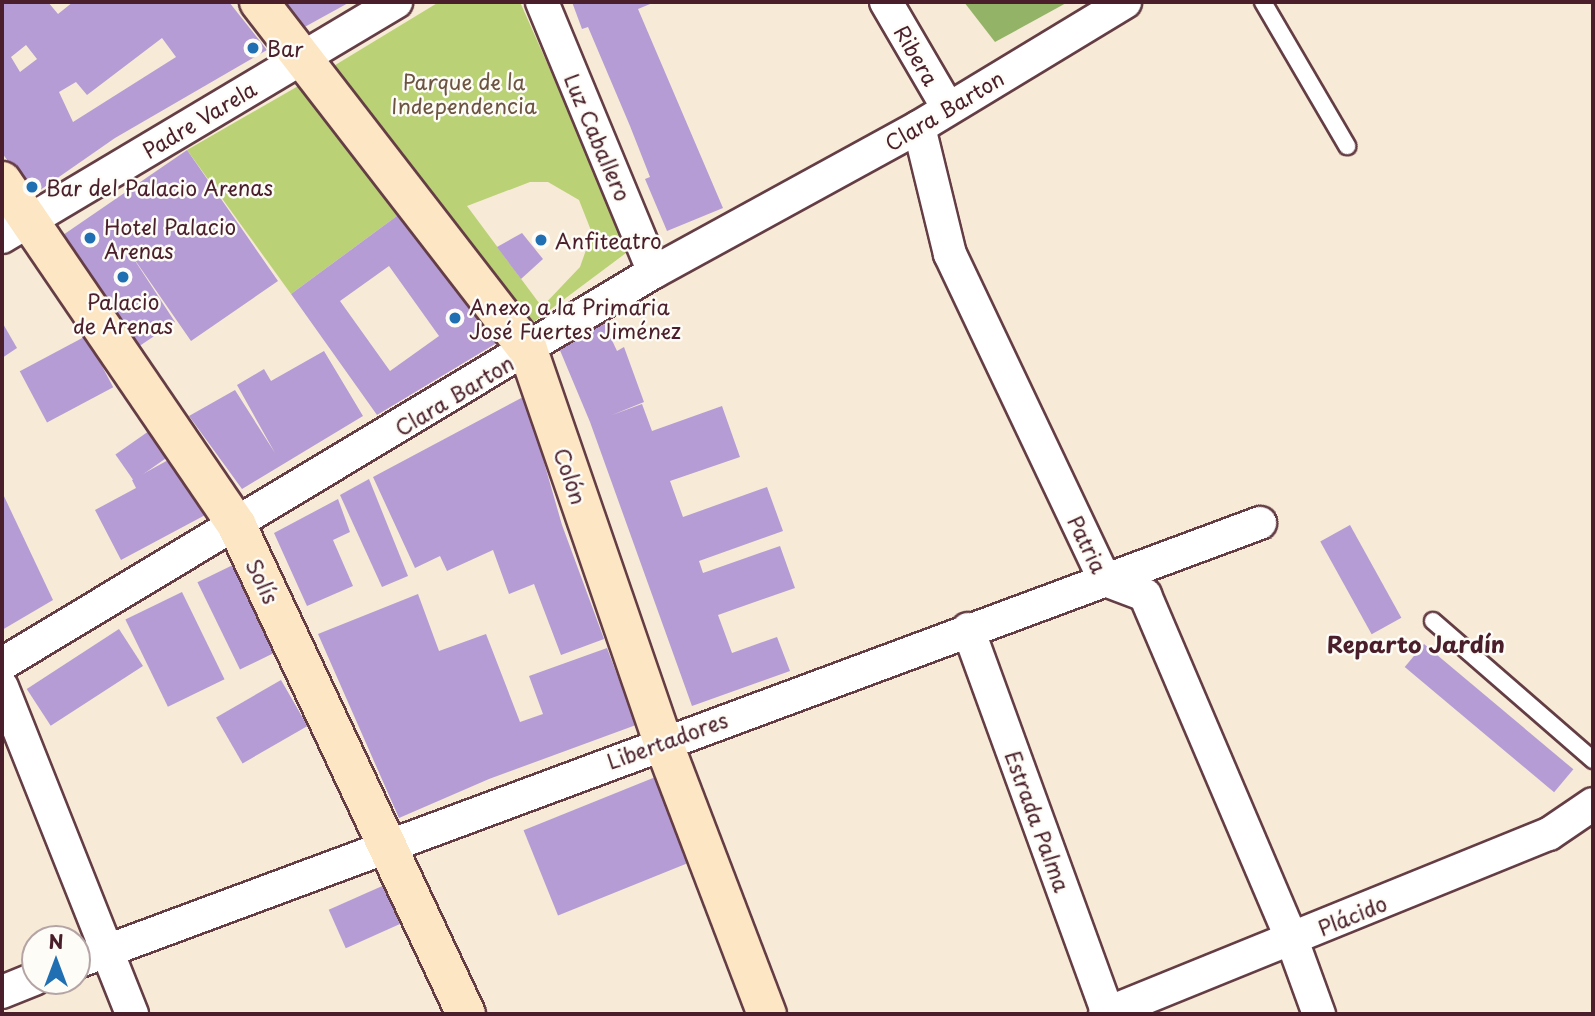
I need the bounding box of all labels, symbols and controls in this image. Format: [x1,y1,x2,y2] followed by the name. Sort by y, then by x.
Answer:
[890,20,944,90] street label: Ribera
[267,35,303,61] place label: Bar
[245,40,261,56] marker: Bar
[879,64,1009,156] street label: Clara Barton
[391,68,537,118] park label: Parque de la Independencia
[559,69,637,205] street label: Luz Caballero
[138,75,260,163] street label: Padre Varela
[46,174,274,200] place label: Bar del Palacio Arenas
[24,179,40,195] marker: Bar del Palacio Arenas
[104,213,237,263] place label: Hotel Palacio Arenas
[555,227,662,253] place label: Anfiteatro
[82,230,98,246] marker: Hotel Palacio Arenas
[533,232,549,248] marker: Anfiteatro
[115,269,131,285] marker: Palacio de Arenas
[73,288,173,338] place label: Palacio de Arenas
[469,293,684,343] place label: Anexo a la Primaria José Fuertes Jiménez
[447,310,463,326] marker: Anexo a la Primaria José Fuertes Jiménez
[389,349,519,441] street label: Clara Barton
[550,445,592,507] street label: Colón
[1063,511,1113,577] street label: Patria
[242,554,284,608] street label: Solís
[1327,630,1505,658] district label: Reparto Jardín
[603,706,731,774] street label: Libertadores
[1001,747,1075,895] street label: Estrada Palma
[1314,890,1390,940] street label: Plácido
[21,925,91,995] north arrow
[48,927,64,955] text: N

